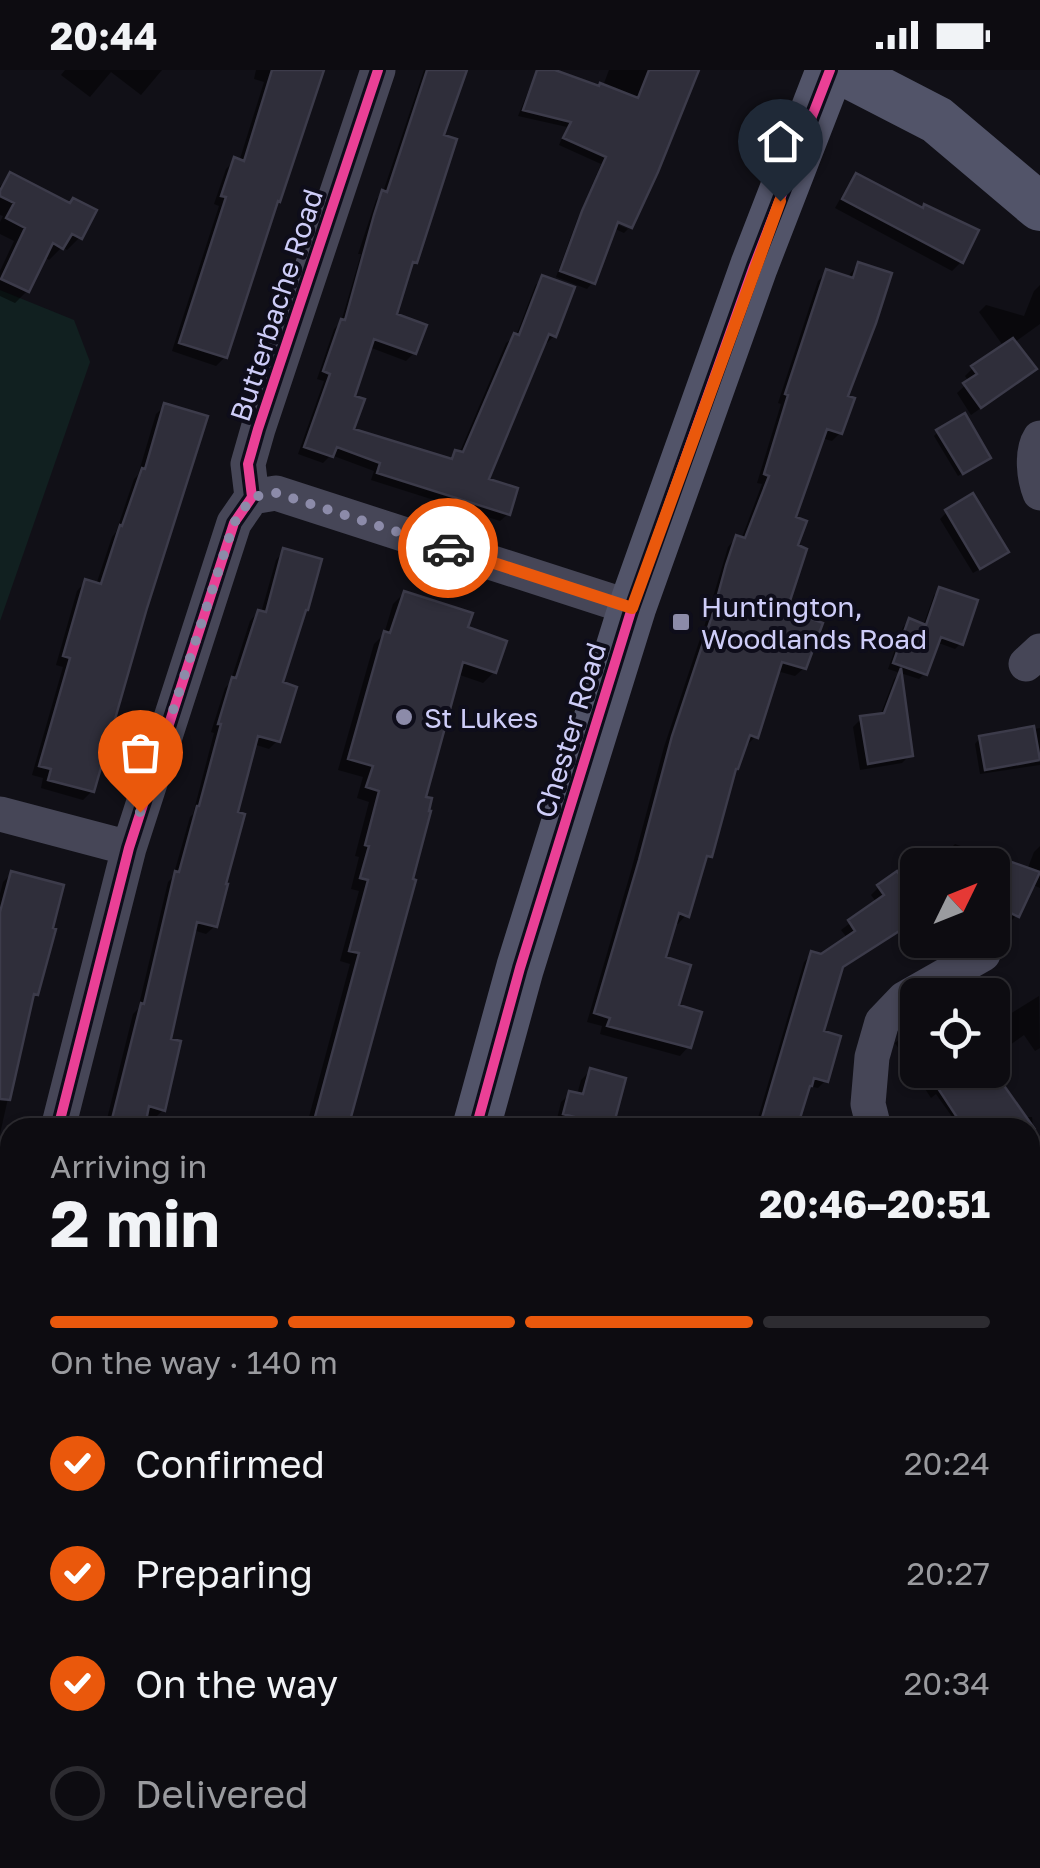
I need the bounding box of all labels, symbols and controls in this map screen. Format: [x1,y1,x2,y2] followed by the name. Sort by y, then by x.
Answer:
[50,13,158,58] text: 20:44
[738,99,823,202] pin
[753,114,808,169] icon: home
[223,185,329,425] street label: Butterbache Road
[398,498,498,598] courier
[421,521,476,576] icon: car
[701,590,927,655] place label: Huntington, Woodlands Road
[670,611,692,633] marker: Huntington, Woodlands Road
[528,638,612,822] street label: Chester Road
[424,701,538,734] place label: St Lukes
[393,706,415,728] marker: St Lukes
[98,710,183,813] pin
[113,725,168,780] icon: bag
[900,848,1010,958] north arrow
[900,848,1010,1088] map controls
[900,978,1010,1088] button: locate
[50,1147,207,1185] text: Arriving in
[759,1181,990,1226] text: 20:46–20:51
[50,1183,220,1261] text: 2 min
[50,1343,338,1381] text: On the way · 140 m
[50,1436,105,1491] icon: check
[135,1441,325,1486] text: Confirmed
[904,1444,990,1482] text: 20:24
[50,1546,105,1601] icon: check
[135,1551,313,1596] text: Preparing
[906,1554,990,1592] text: 20:27
[50,1656,105,1711] icon: check
[135,1661,338,1706] text: On the way
[904,1664,990,1702] text: 20:34
[135,1771,308,1816] text: Delivered

